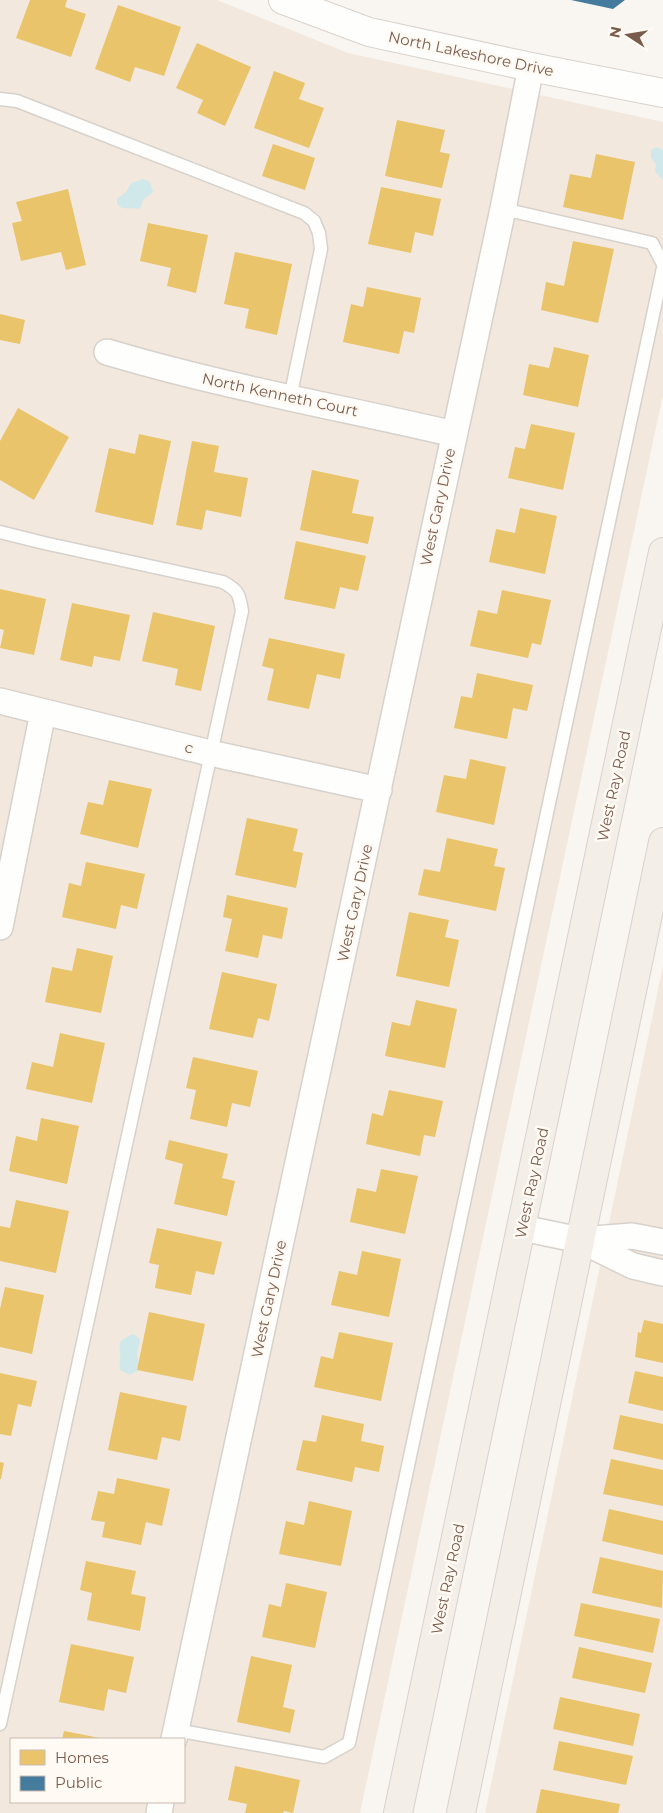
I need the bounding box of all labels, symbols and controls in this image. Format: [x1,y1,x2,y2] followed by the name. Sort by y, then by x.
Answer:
[603,10,653,60] north arrow
[605,25,625,40] text: N
[387,27,555,80] street label: North Lakeshore Drive
[200,369,360,420] street label: North Kenneth Court
[416,446,459,568] street label: West Gary Drive
[592,729,635,843] street label: West Ray Road
[183,737,196,758] street label: c
[333,842,376,964] street label: West Gary Drive
[510,1126,553,1240] street label: West Ray Road
[247,1238,290,1360] street label: West Gary Drive
[426,1522,469,1636] street label: West Ray Road
[10,1738,185,1803] legend
[55,1748,109,1767] text: Homes
[55,1773,103,1792] text: Public

